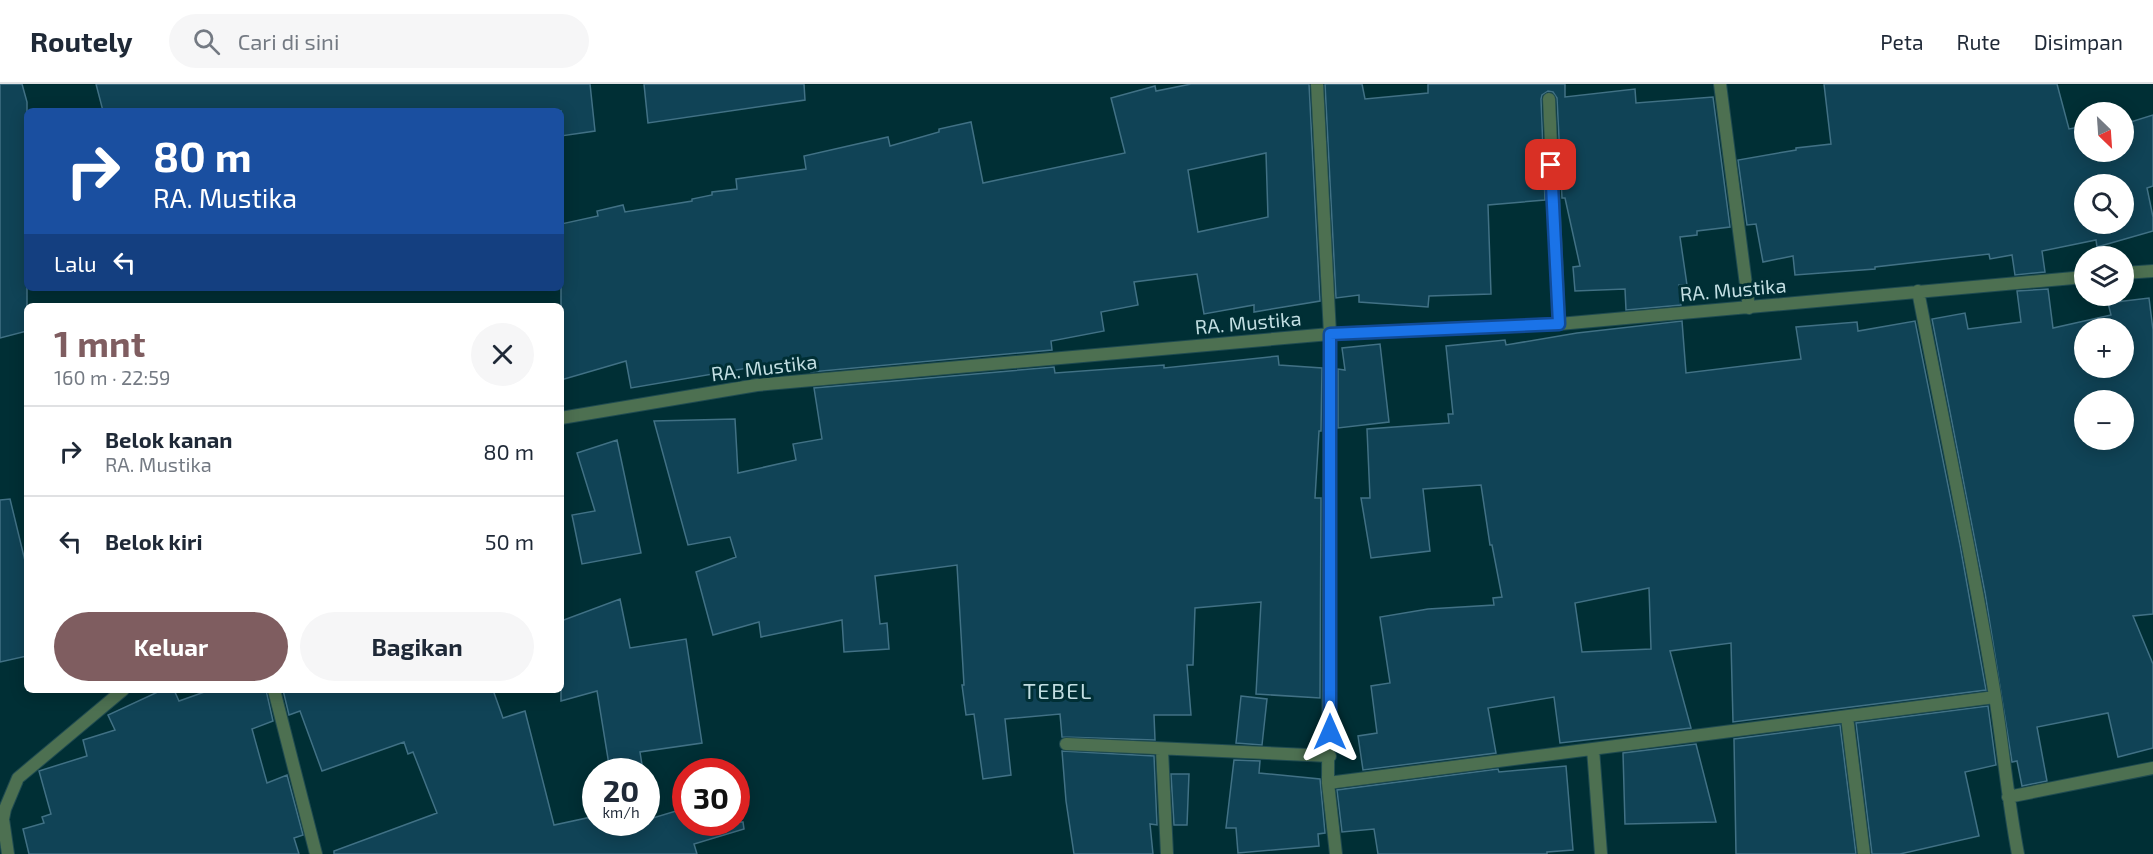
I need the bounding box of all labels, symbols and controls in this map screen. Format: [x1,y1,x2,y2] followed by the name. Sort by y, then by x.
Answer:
[169,14,589,68] search box
[30,24,133,58] text: Routely
[190,25,223,58] icon: search
[238,28,339,54] text: Cari di sini
[1880,29,1923,54] text: Peta
[1956,29,2001,54] text: Rute
[2034,29,2123,54] text: Disimpan
[2074,102,2134,162] north arrow
[2074,102,2134,450] map controls
[153,130,252,180] text: 80 m
[54,132,132,210] icon: right
[1525,139,1576,190] pin
[1534,148,1567,181] icon: arrive
[2074,174,2134,234] button: search
[153,181,297,213] text: RA. Mustika
[108,246,141,279] icon: left
[2074,246,2134,306] button: layers
[54,250,96,276] text: Lalu
[1679,272,1787,306] street label: RA. Mustika
[1194,305,1302,339] street label: RA. Mustika
[2074,318,2134,378] button: +
[54,321,145,364] text: 1 mnt
[471,323,534,386] button: close
[710,349,818,385] street label: RA. Mustika
[54,365,170,389] text: 160 m · 22:59
[2074,390,2134,450] button: −
[105,426,232,452] text: Belok kanan
[54,435,87,468] icon: right
[483,438,534,464] text: 80 m
[105,452,212,476] text: RA. Mustika
[54,525,87,558] icon: left
[105,528,202,554] text: Belok kiri
[485,528,534,554] text: 50 m
[54,612,288,681] button: Keluar
[300,612,534,681] button: Bagikan
[1023,677,1093,703] district label: TEBEL
[1298,700,1362,764] position arrow
[672,758,750,836] speed limit sign: 30
[603,772,639,808] text: 20
[602,803,640,821] text: km/h

